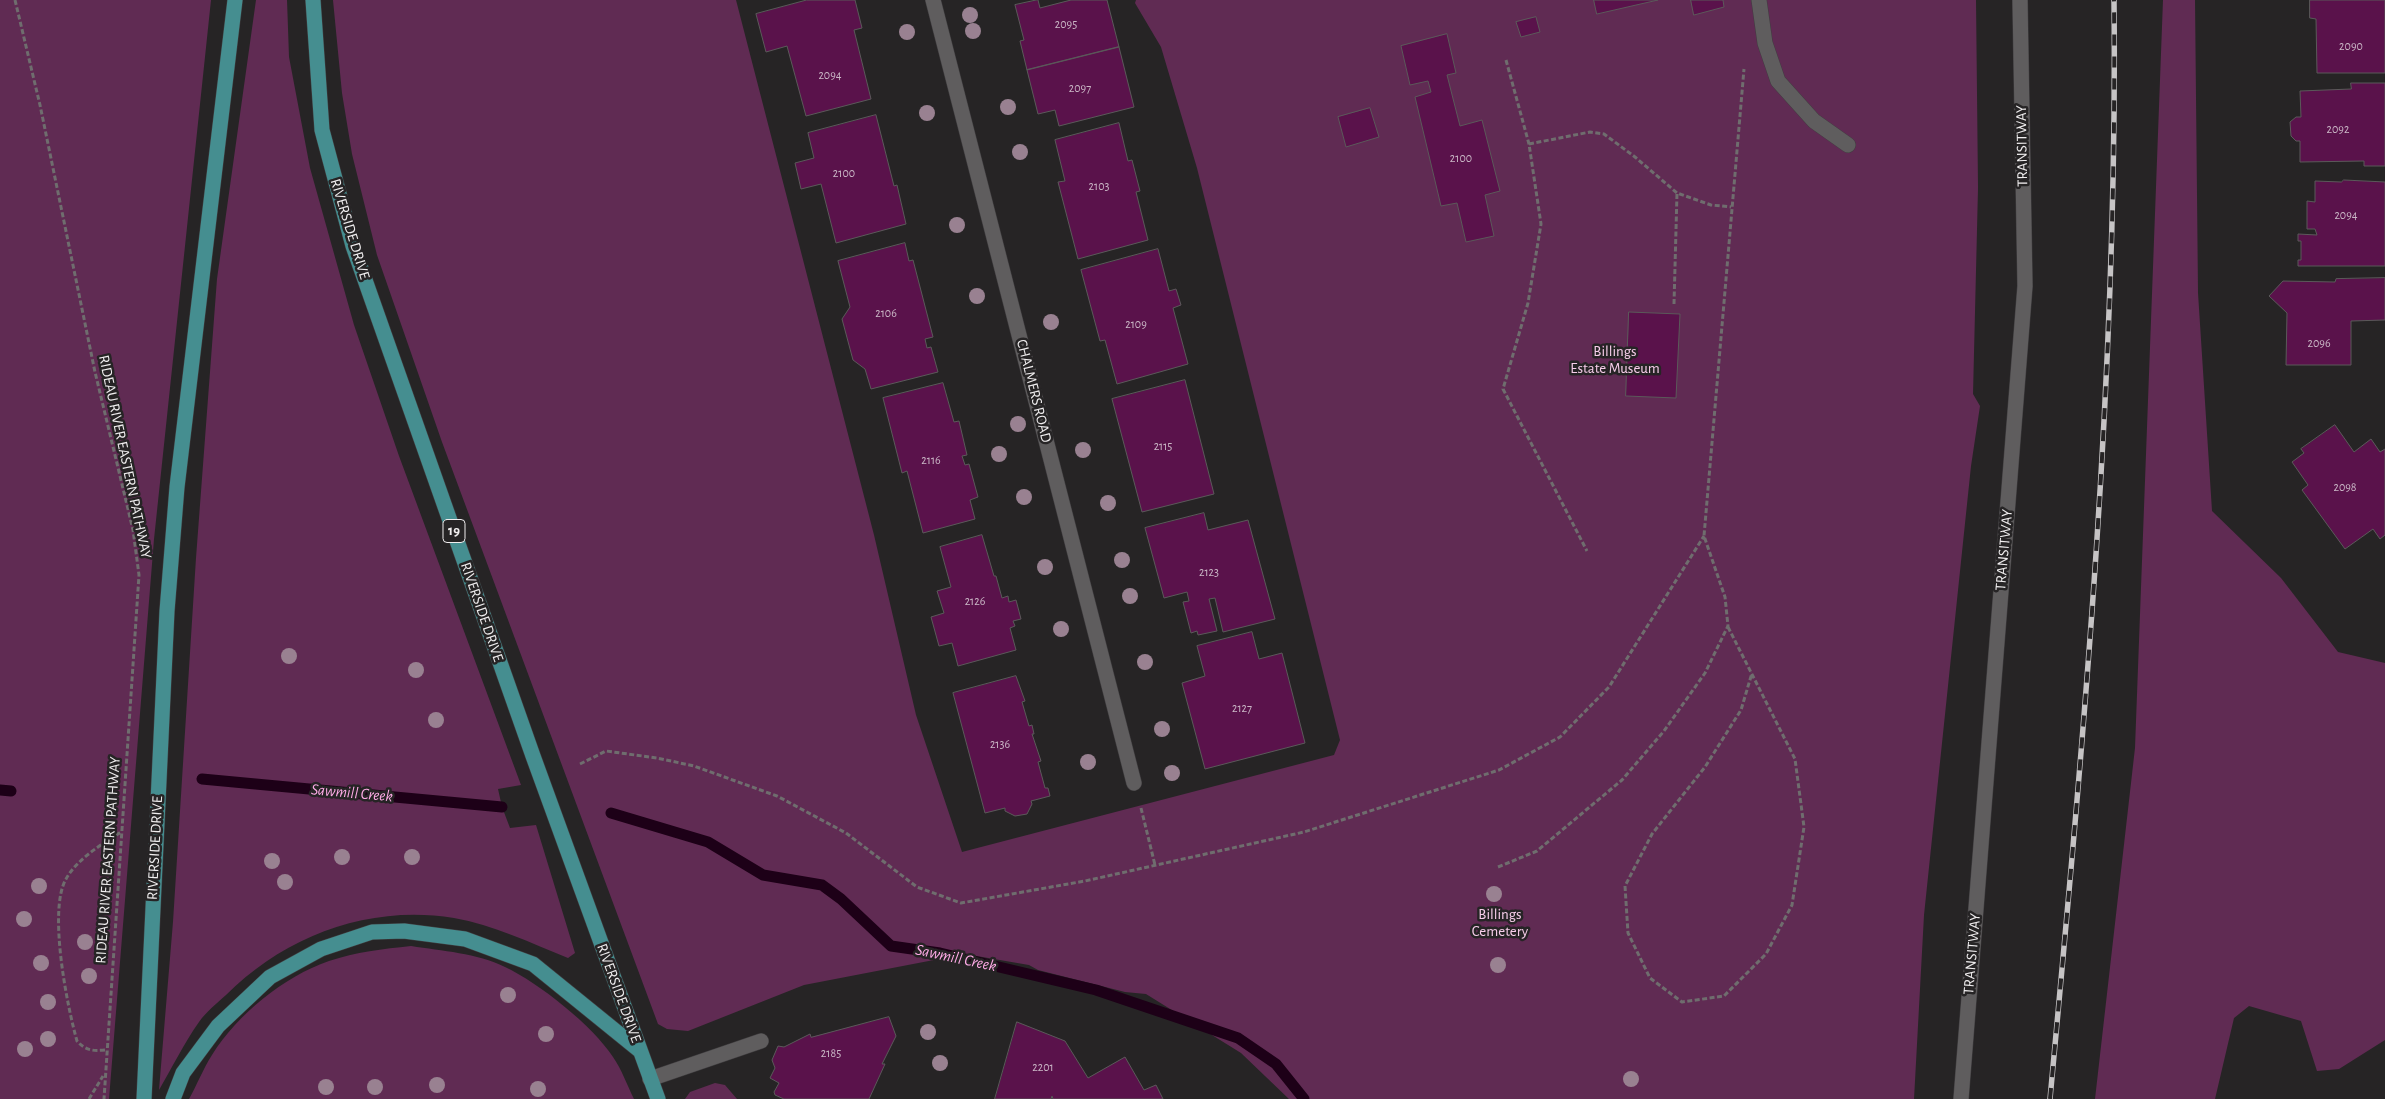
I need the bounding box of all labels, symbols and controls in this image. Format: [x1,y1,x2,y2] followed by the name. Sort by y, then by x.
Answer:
[1055,17,1077,31] house number: 2095
[2339,39,2363,53] house number: 2090
[818,68,842,82] house number: 2094
[1069,81,1091,95] house number: 2097
[2012,105,2032,187] street label: TRANSITWAY
[2327,122,2349,136] house number: 2092
[1450,151,1472,165] house number: 2100
[833,166,855,180] house number: 2100
[326,177,374,281] street label: RIVERSIDE DRIVE
[1089,179,1109,193] house number: 2103
[2334,208,2358,222] house number: 2094
[875,306,897,320] house number: 2106
[1125,317,1147,331] house number: 2109
[2307,336,2331,350] house number: 2096
[1012,338,1056,444] street label: CHALMERS ROAD
[1570,342,1660,377] park label: Billings Estate Museum
[95,354,155,560] street label: RIDEAU RIVER EASTERN PATHWAY
[1154,439,1172,453] house number: 2115
[921,453,941,467] house number: 2116
[2333,480,2357,494] house number: 2098
[1991,508,2017,592] street label: TRANSITWAY
[443,520,465,542] road number: 19
[457,560,507,664] street label: RIVERSIDE DRIVE
[1199,565,1219,579] house number: 2123
[965,594,985,608] house number: 2126
[1232,701,1252,715] house number: 2127
[990,737,1010,751] house number: 2136
[92,756,124,964] street label: RIDEAU RIVER EASTERN PATHWAY
[310,780,394,806] water label: Sawmill Creek
[143,796,167,900] street label: RIVERSIDE DRIVE
[1472,905,1528,940] park label: Billings Cemetery
[1959,912,1985,996] street label: TRANSITWAY
[914,940,998,976] water label: Sawmill Creek
[593,941,645,1045] street label: RIVERSIDE DRIVE
[821,1046,841,1060] house number: 2185
[1032,1060,1054,1074] house number: 2201

